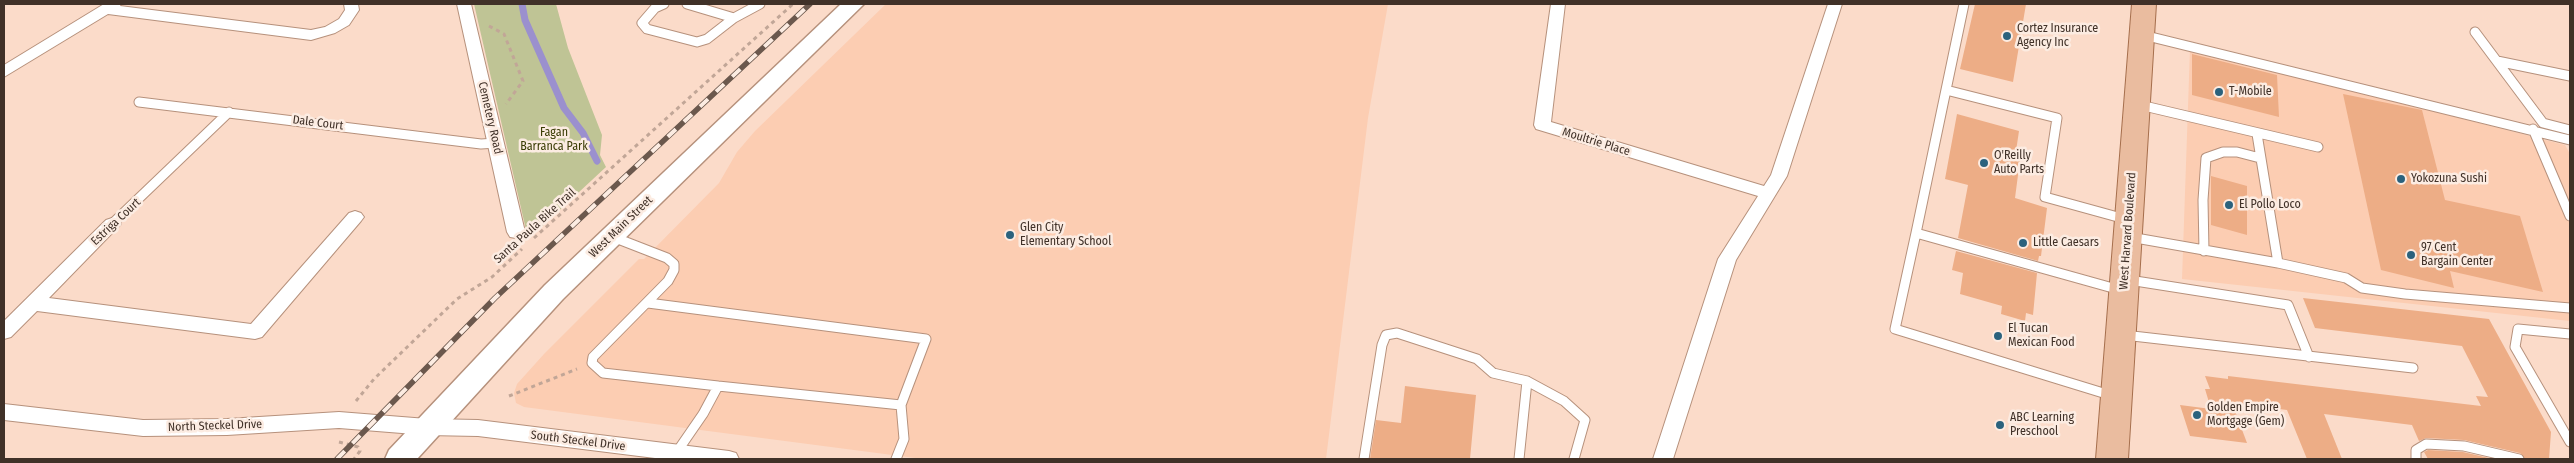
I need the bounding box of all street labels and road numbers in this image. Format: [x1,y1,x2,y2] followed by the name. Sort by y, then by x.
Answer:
[475,80,505,156] street label: Cemetery Road
[292,113,344,133] street label: Dale Court
[1560,125,1632,159] street label: Moultrie Place
[2117,172,2139,290] street label: West Harvard Boulevard
[491,185,579,267] street label: Santa Paula Bike Trail
[586,193,656,261] street label: West Main Street
[88,195,144,249] street label: Estriga Court
[168,417,262,435] street label: North Steckel Drive
[530,428,626,454] street label: South Steckel Drive

